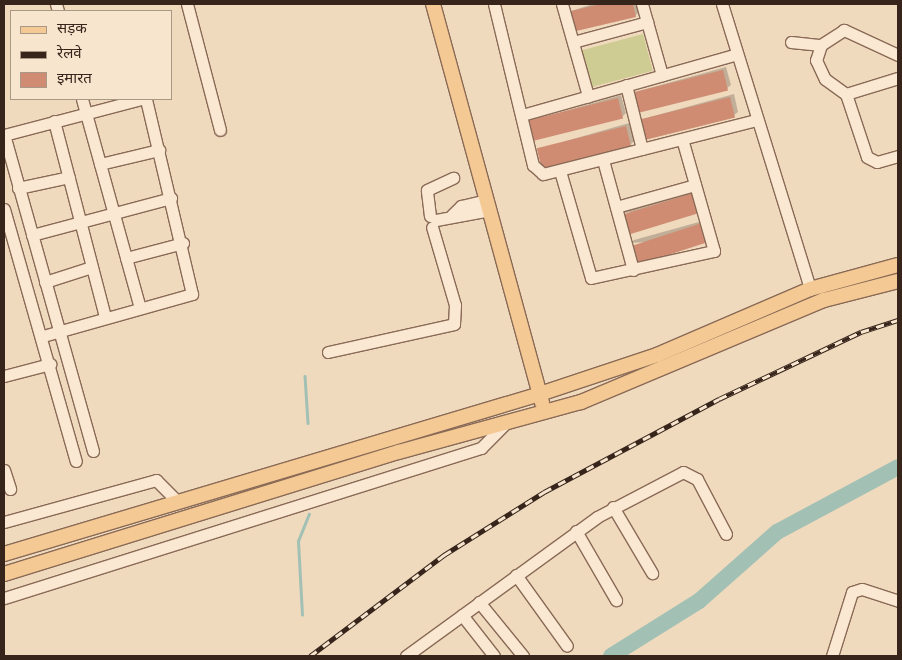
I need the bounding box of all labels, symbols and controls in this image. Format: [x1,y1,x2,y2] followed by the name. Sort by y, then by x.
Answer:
[10,10,172,100] legend
[57,20,87,36] text: सड़क
[57,45,82,61] text: रेलवे
[57,70,92,86] text: इमारत

